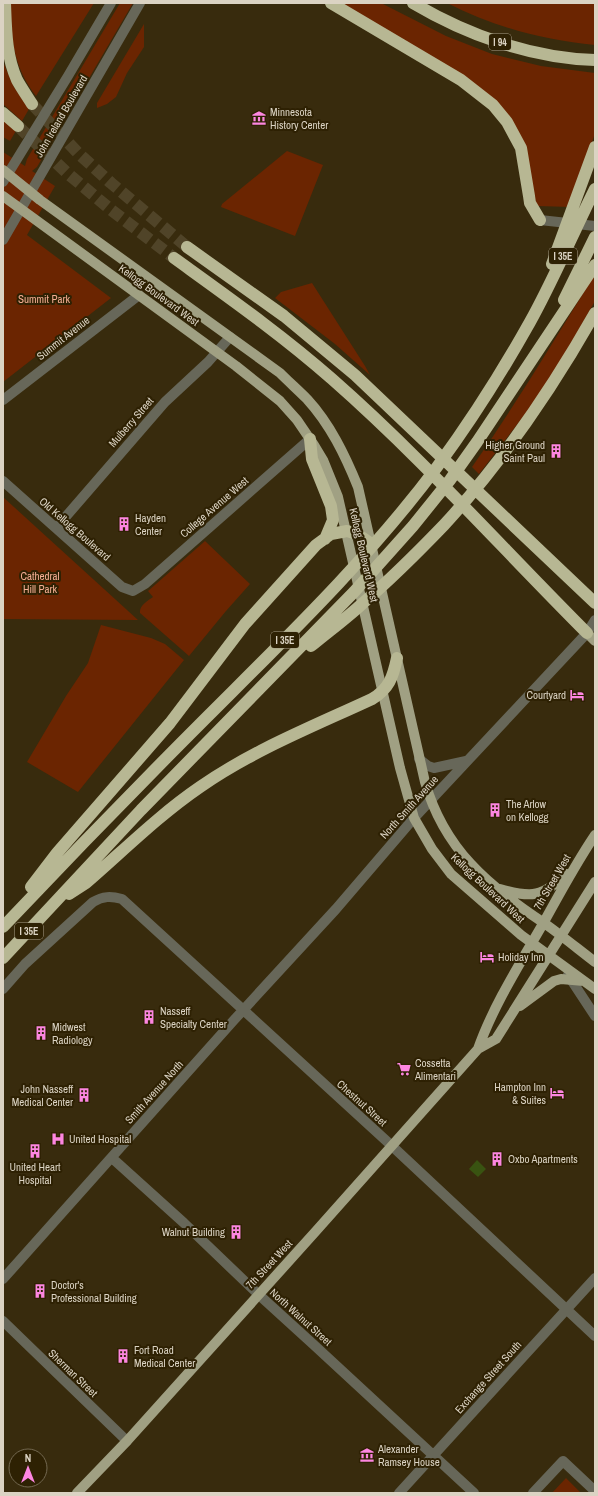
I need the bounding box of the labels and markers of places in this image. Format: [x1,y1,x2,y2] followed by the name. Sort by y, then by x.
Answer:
[270,105,328,132] place label: Minnesota History Center
[251,110,267,126] museum icon: Minnesota History Center
[485,438,545,465] place label: Higher Ground Saint Paul
[548,443,564,459] building icon: Higher Ground Saint Paul
[135,511,166,538] place label: Hayden Center
[116,516,132,532] building icon: Hayden Center
[569,687,585,703] hotel icon: Courtyard
[526,688,566,702] place label: Courtyard
[506,797,549,824] place label: The Arlow on Kellogg
[487,802,503,818] building icon: The Arlow on Kellogg
[479,949,495,965] hotel icon: Holiday Inn
[498,950,544,964] place label: Holiday Inn
[160,1004,227,1031] place label: Nasseff Specialty Center
[141,1009,157,1025] building icon: Nasseff Specialty Center
[52,1020,93,1047] place label: Midwest Radiology
[33,1025,49,1041] building icon: Midwest Radiology
[414,1056,456,1083] place label: Cossetta Alimentari
[396,1061,412,1077] supermarket icon: Cossetta Alimentari
[494,1080,546,1107] place label: Hampton Inn & Suites
[12,1082,73,1109] place label: John Nasseff Medical Center
[549,1085,565,1101] hotel icon: Hampton Inn & Suites
[76,1087,92,1103] building icon: John Nasseff Medical Center
[50,1131,66,1147] hospital icon: United Hospital
[69,1132,131,1146] place label: United Hospital
[27,1143,43,1159] building icon: United Heart Hospital
[489,1151,505,1167] building icon: Oxbo Apartments
[508,1152,578,1166] place label: Oxbo Apartments
[9,1160,61,1187] place label: United Heart Hospital
[228,1224,244,1240] building icon: Walnut Building
[162,1225,225,1239] place label: Walnut Building
[51,1278,137,1305] place label: Doctor's Professional Building
[32,1283,48,1299] building icon: Doctor's Professional Building
[134,1343,195,1370] place label: Fort Road Medical Center
[115,1348,131,1364] building icon: Fort Road Medical Center
[377,1442,440,1469] place label: Alexander Ramsey House
[359,1447,375,1463] museum icon: Alexander Ramsey House

